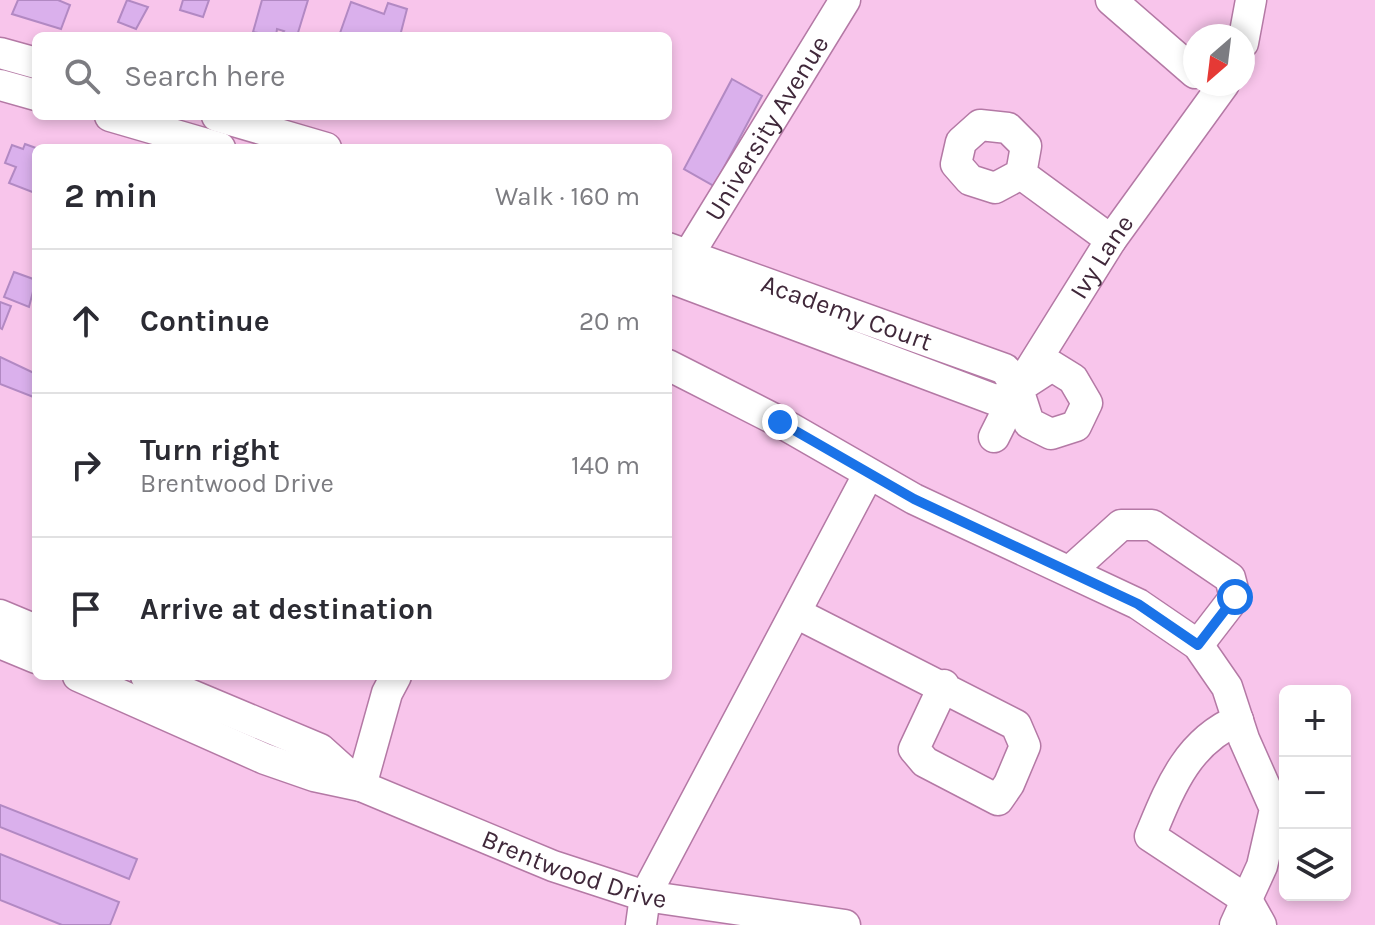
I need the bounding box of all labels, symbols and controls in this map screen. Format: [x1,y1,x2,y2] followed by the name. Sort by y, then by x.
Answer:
[1183,24,1255,96] north arrow
[698,30,835,226] street label: University Avenue
[32,32,672,120] search box
[60,54,104,98] icon: search
[124,58,285,94] text: Search here
[64,176,158,216] text: 2 min
[495,181,640,212] text: Walk · 160 m
[1063,209,1140,305] street label: Ivy Lane
[757,268,936,358] street label: Academy Court
[64,299,108,343] icon: ahead
[140,303,270,339] text: Continue
[579,306,640,337] text: 20 m
[762,404,798,440] route end
[140,432,280,468] text: Turn right
[64,443,108,487] icon: right
[571,450,640,481] text: 140 m
[140,468,334,499] text: Brentwood Drive
[1217,579,1253,615] route start
[64,587,108,631] icon: arrive
[140,591,434,627] text: Arrive at destination
[1279,685,1351,901] map controls
[1279,685,1351,757] button: +
[1279,757,1351,829] button: −
[477,823,669,915] street label: Brentwood Drive
[1279,829,1351,901] button: layers

